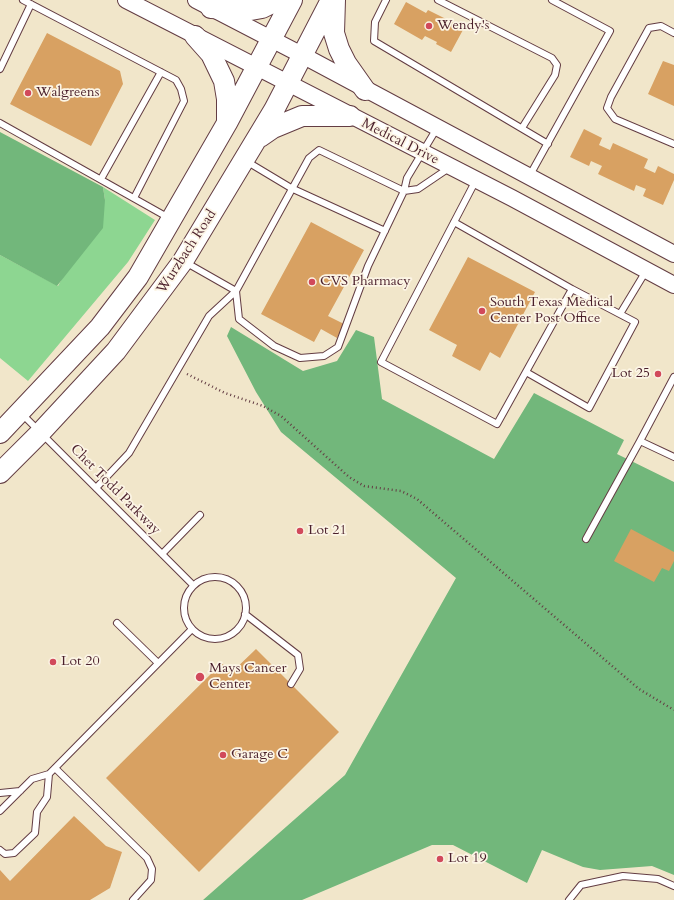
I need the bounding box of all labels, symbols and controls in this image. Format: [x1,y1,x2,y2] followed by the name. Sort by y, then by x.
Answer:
[437,18,489,34] place label: Wendy's
[424,21,434,31] marker: Wendy's
[36,85,99,101] place label: Walgreens
[23,88,33,98] marker: Walgreens
[359,115,441,169] street label: Medical Drive
[154,207,220,297] street label: Wurzbach Road
[320,274,411,290] place label: CVS Pharmacy
[307,277,317,287] marker: CVS Pharmacy
[490,295,613,328] place label: South Texas Medical Center Post Office
[477,306,487,316] marker: South Texas Medical Center Post Office
[611,366,650,382] place label: Lot 25
[653,369,663,379] marker: Lot 25
[66,441,164,539] street label: Chet Todd Parkway
[308,523,347,539] place label: Lot 21
[295,526,305,536] marker: Lot 21
[61,654,100,670] place label: Lot 20
[48,657,58,667] marker: Lot 20
[209,661,287,694] place label: Mays Cancer Center
[194,671,206,683] marker: Mays Cancer Center
[231,747,288,763] place label: Garage C
[218,750,228,760] marker: Garage C
[448,851,487,867] place label: Lot 19
[435,854,445,864] marker: Lot 19

